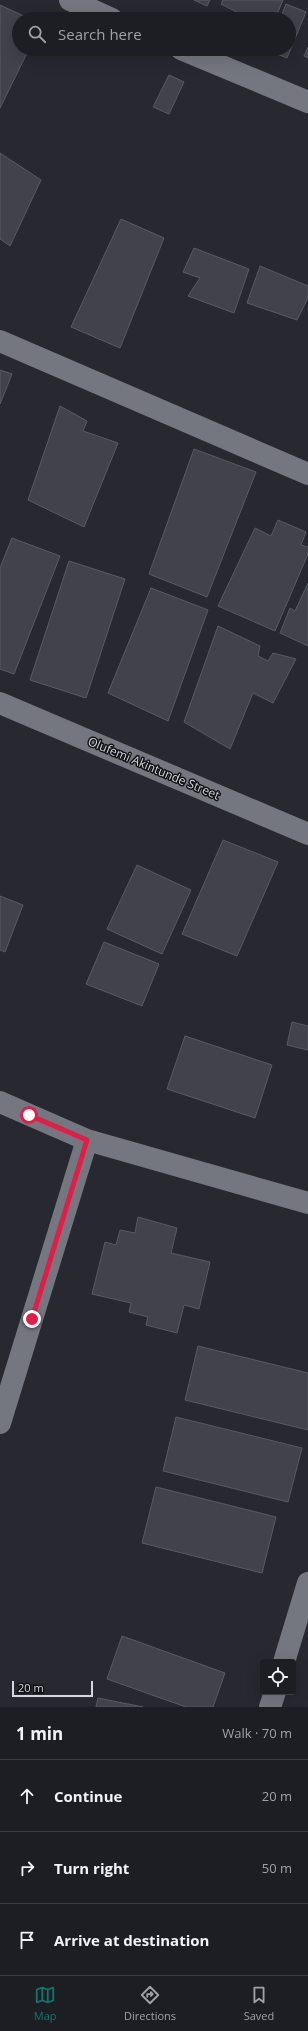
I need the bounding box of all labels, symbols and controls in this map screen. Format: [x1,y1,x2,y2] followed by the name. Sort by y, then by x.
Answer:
[12,12,296,56] search box
[26,23,48,45] icon: search
[58,24,142,44] text: Search here
[85,732,223,804] street label: Olufemi Akintunde Street
[20,1106,38,1124] route start
[23,1310,41,1328] route end
[260,1659,296,1695] map controls
[260,1659,296,1695] button: locate
[12,1679,93,1698] scale bar
[18,1680,44,1695] text: 20 m
[16,1722,63,1745] text: 1 min
[222,1724,292,1742] text: Walk · 70 m
[16,1785,38,1807] icon: ahead
[54,1786,122,1806] text: Continue
[262,1787,292,1805] text: 20 m
[16,1857,38,1879] icon: right
[54,1858,129,1878] text: Turn right
[262,1859,292,1877] text: 50 m
[16,1929,38,1951] icon: arrive
[54,1930,209,1950] text: Arrive at destination
[34,1984,57,2023] tab: Map
[124,1984,176,2023] tab: Directions
[244,1984,274,2023] tab: Saved

